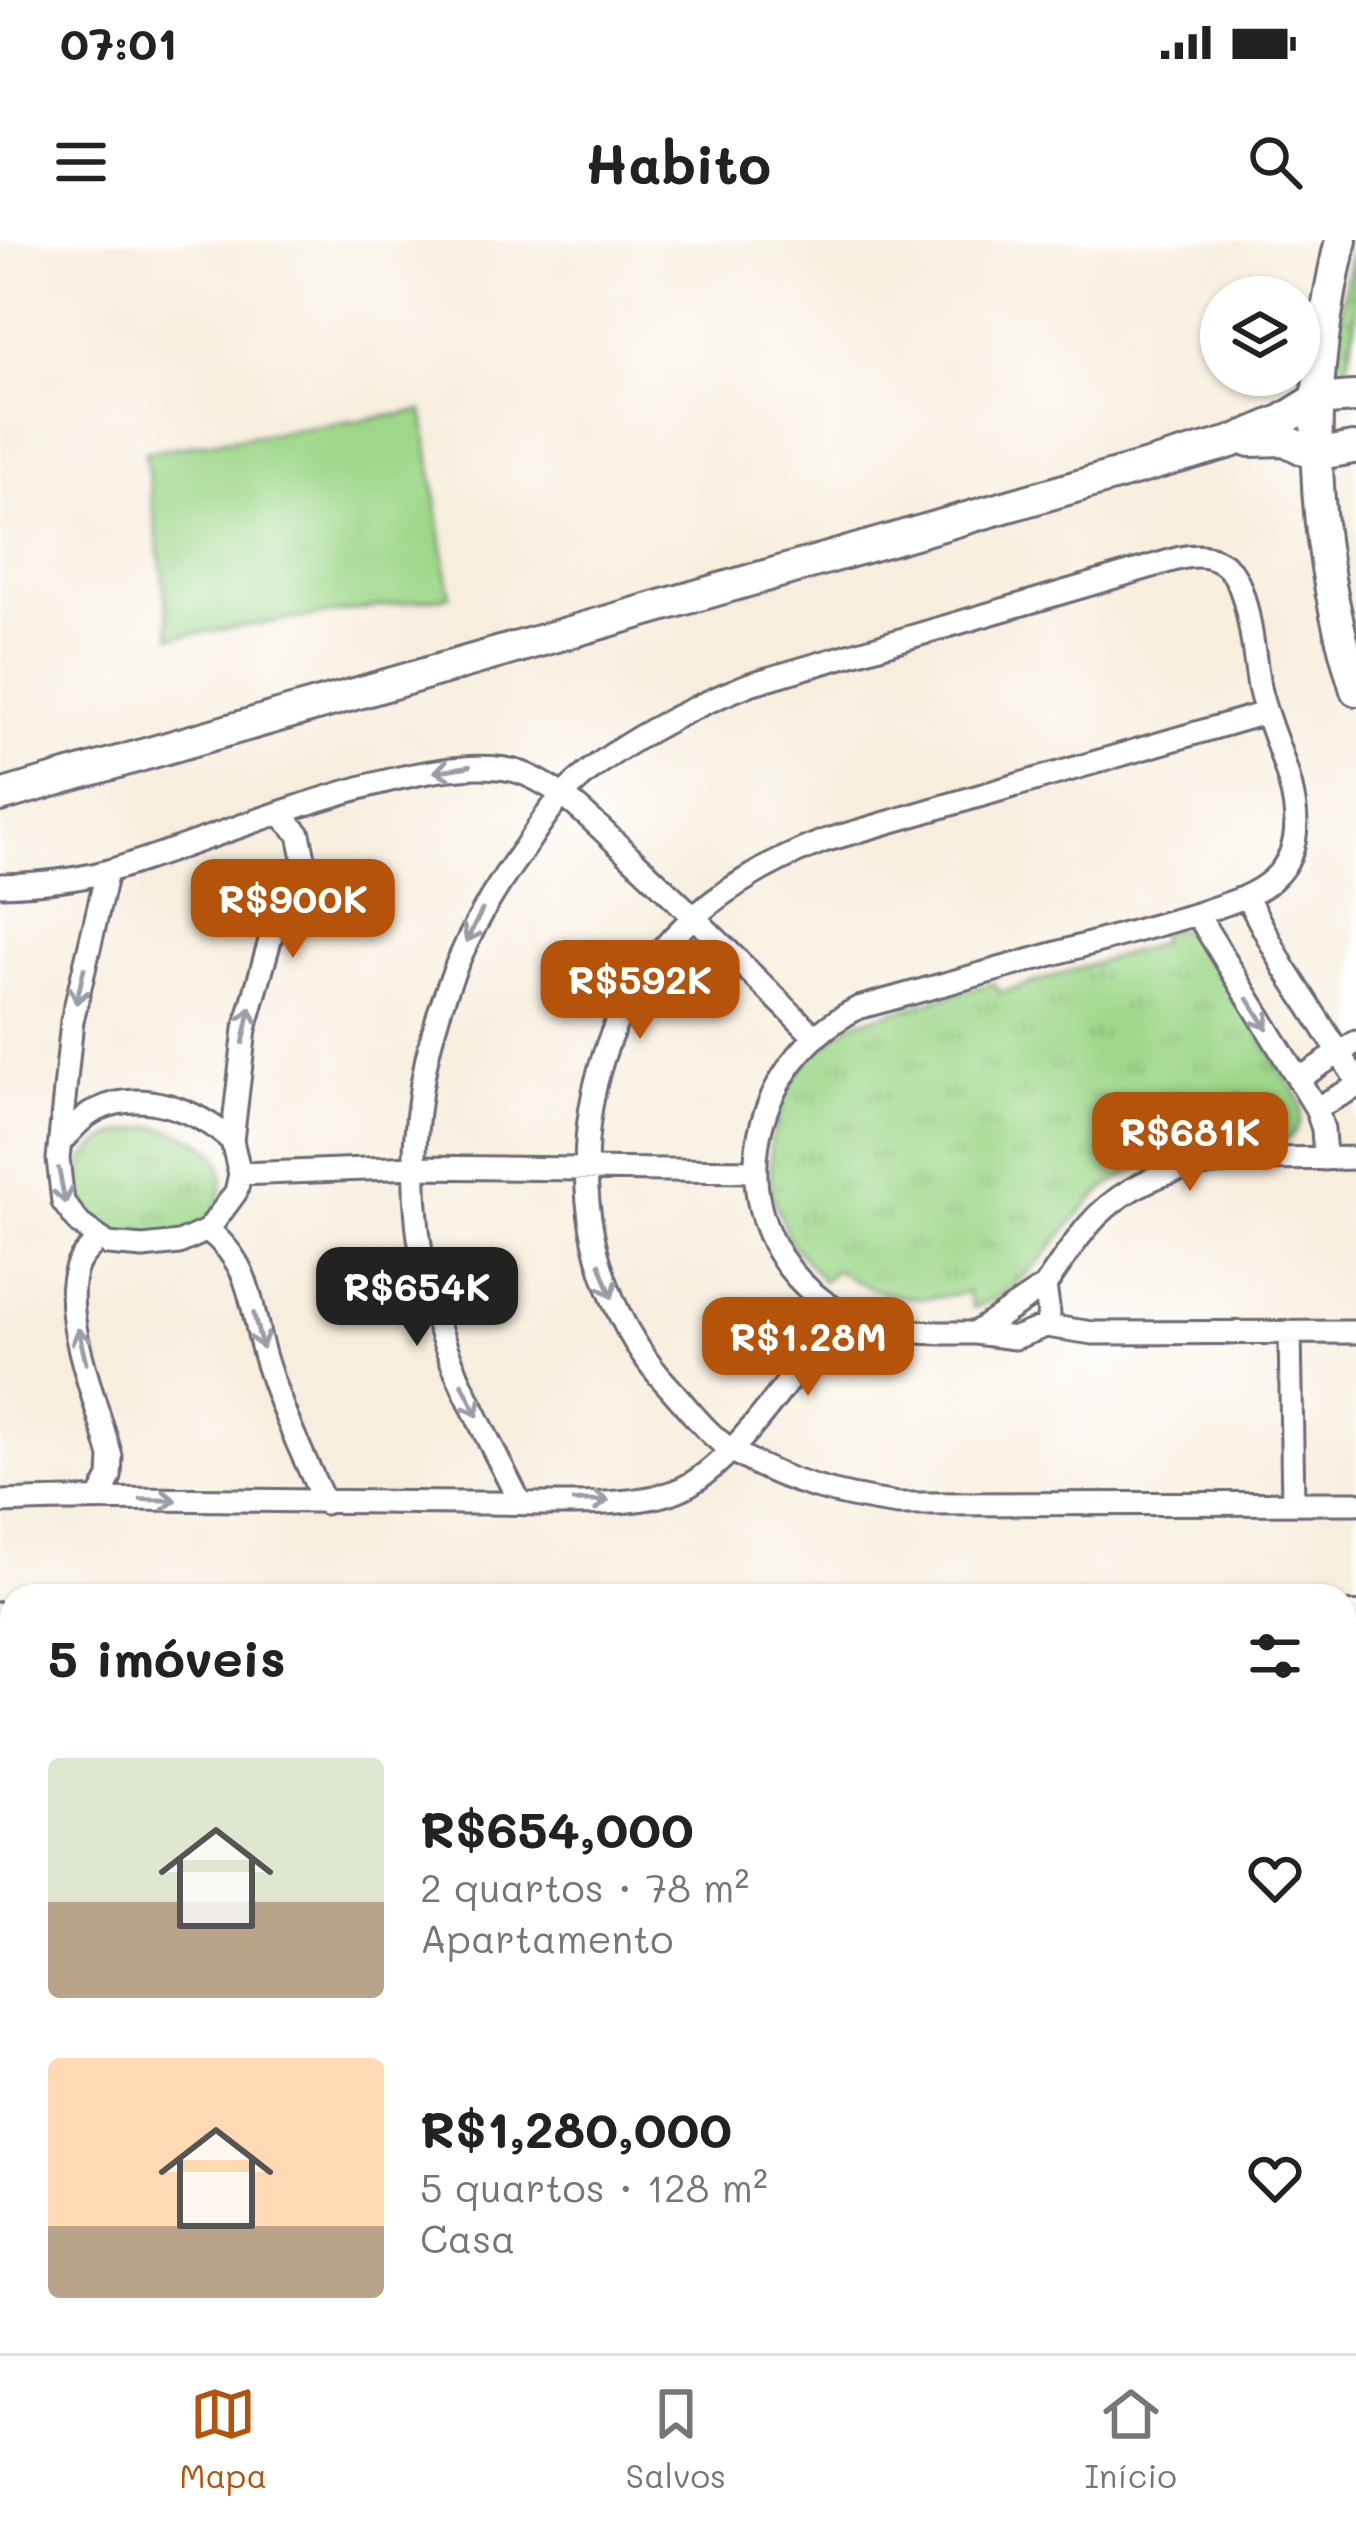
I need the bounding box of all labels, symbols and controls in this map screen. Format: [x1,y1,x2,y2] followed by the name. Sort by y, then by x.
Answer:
[60,13,177,71] text: 07:01
[585,127,771,198] text: Habito
[48,129,114,195] icon: menu
[1242,129,1308,195] icon: search
[1200,276,1320,396] map controls
[1200,276,1320,396] button: layers
[434,758,473,781] one-way arrow
[195,859,391,961] pin: R$900K
[218,872,368,923] text: R$900K
[461,908,484,943] one-way arrow
[542,940,738,1042] pin: R$592K
[568,953,712,1004] text: R$592K
[68,966,90,1004] one-way arrow
[1246,996,1271,1030] one-way arrow
[236,1006,259,1044] one-way arrow
[1092,1092,1288,1194] pin: R$681K
[1119,1105,1261,1156] text: R$681K
[52,1165,74,1204] one-way arrow
[319,1247,515,1349] pin: R$654K
[343,1260,491,1311] text: R$654K
[597,1261,618,1298] one-way arrow
[697,1297,919,1399] pin: R$1.28M
[729,1310,887,1361] text: R$1.28M
[248,1311,270,1349] one-way arrow
[70,1327,92,1365] one-way arrow
[460,1381,482,1417] one-way arrow
[139,1488,178,1511] one-way arrow
[571,1490,610,1513] one-way arrow
[48,1623,286,1690] text: 5 imóveis
[1242,1623,1308,1689] icon: filters
[420,1794,694,1861] text: R$654,000
[144,1806,288,1950] icon: home
[1242,1845,1308,1911] icon: heart
[420,1861,749,1912] text: 2 quartos · 78 m²
[420,1912,674,1963] text: Apartamento
[420,2094,732,2161] text: R$1,280,000
[144,2106,288,2250] icon: home
[1242,2145,1308,2211] icon: heart
[420,2161,768,2212] text: 5 quartos · 128 m²
[420,2212,515,2263] text: Casa
[179,2381,267,2496] tab: Mapa
[626,2381,726,2496] tab: Salvos
[1085,2381,1177,2496] tab: Início

